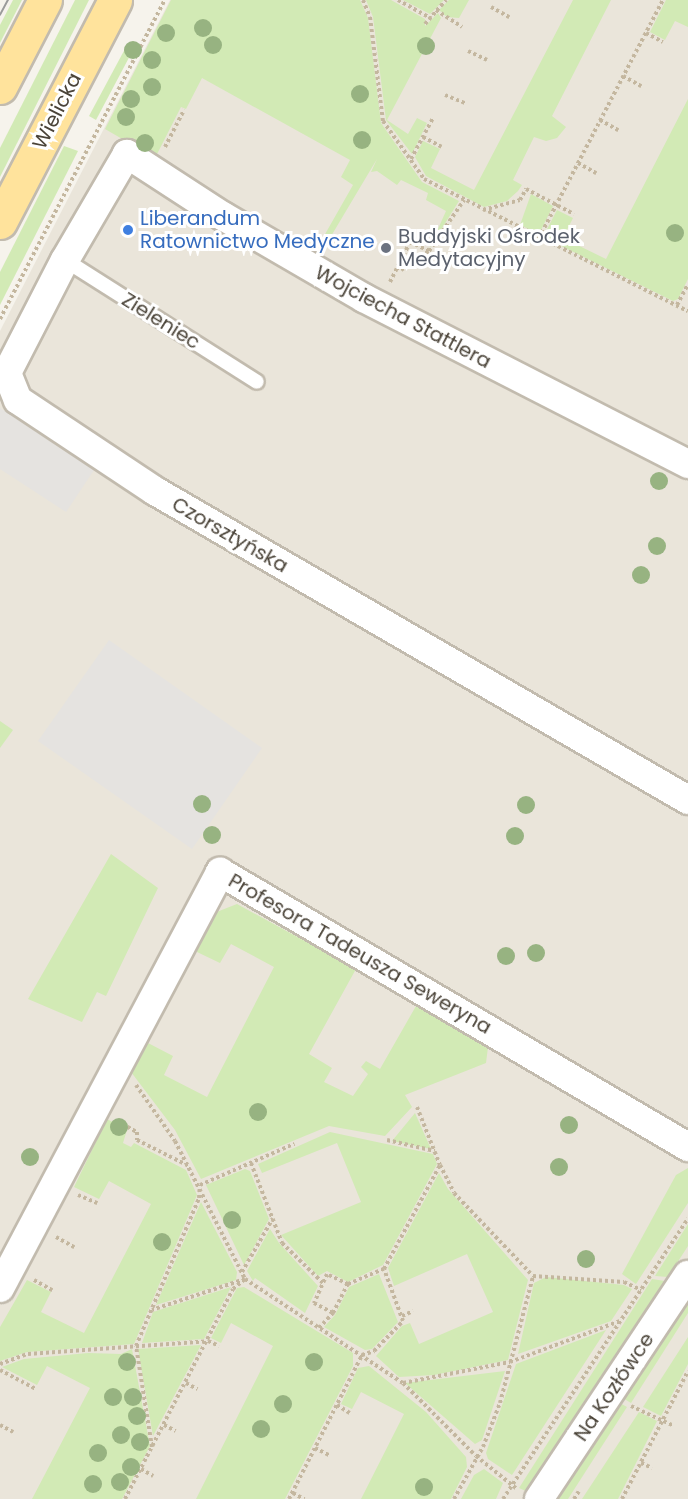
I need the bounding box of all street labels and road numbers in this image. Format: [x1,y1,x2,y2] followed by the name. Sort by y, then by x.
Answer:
[28,69,86,153] street label: Wielicka
[311,260,495,374] street label: Wojciecha Stattlera
[117,288,205,354] street label: Zieleniec
[168,492,292,578] street label: Czorsztyńska
[224,869,496,1039] street label: Profesora Tadeusza Seweryna
[569,1328,659,1446] street label: Na Kozłówce

